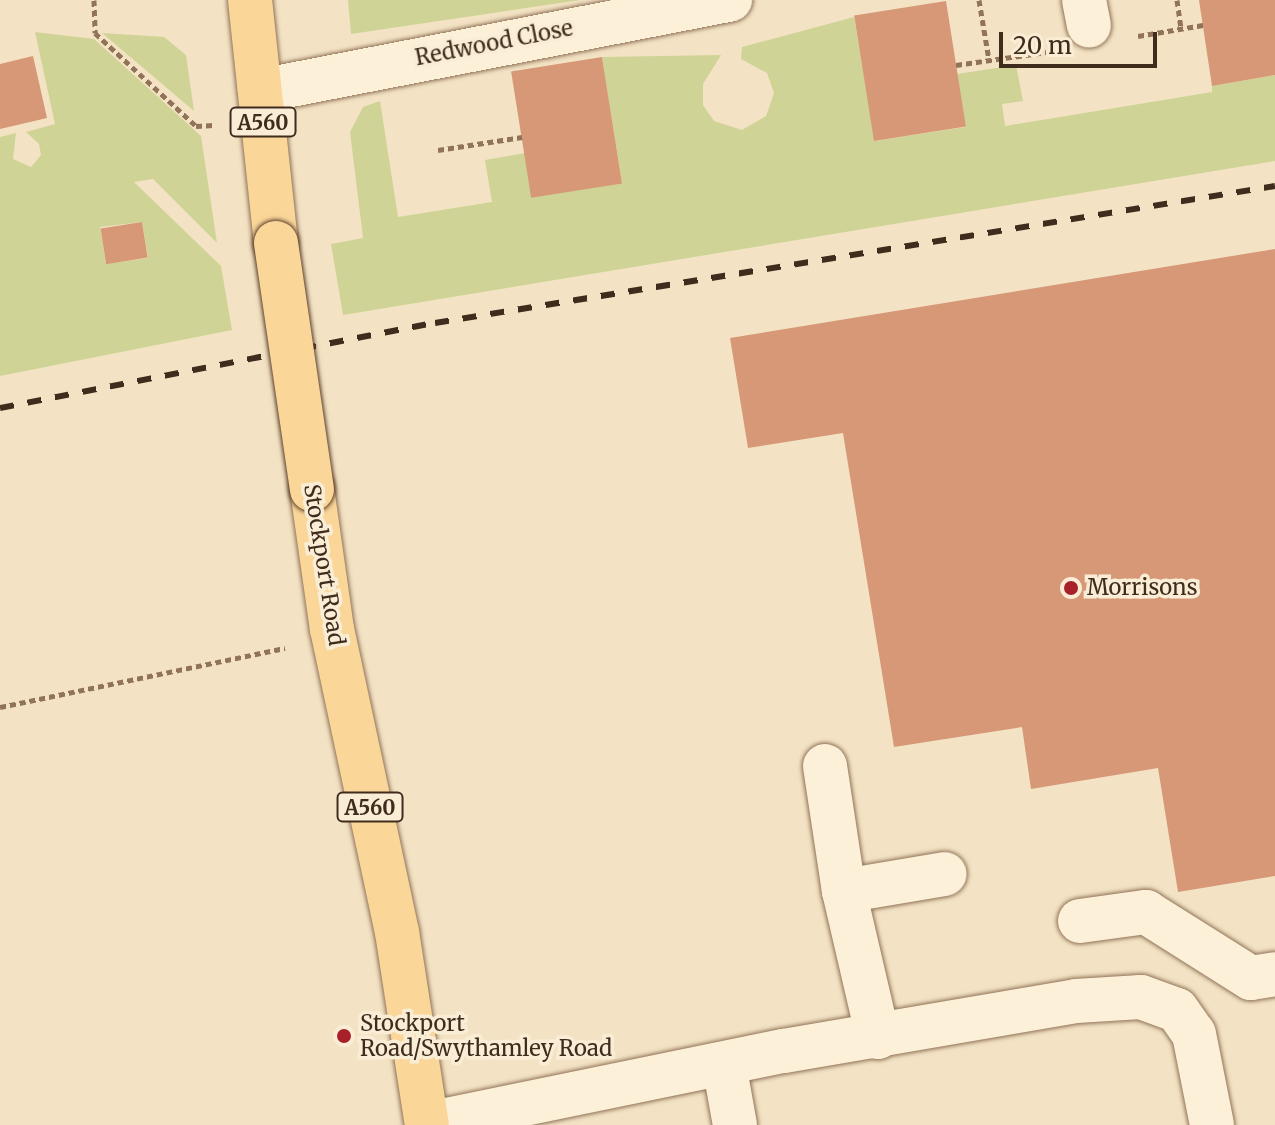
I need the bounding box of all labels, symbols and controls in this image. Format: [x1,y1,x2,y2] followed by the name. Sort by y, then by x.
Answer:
[413,15,575,71] street label: Redwood Close
[1003,16,1161,66] scale bar
[1013,30,1072,61] text: 20 m
[229,106,297,138] road number: A560
[298,482,350,648] street label: Stockport Road
[1087,575,1197,601] place label: Morrisons
[1062,579,1080,597] marker: Morrisons
[336,791,404,823] road number: A560
[360,1010,612,1062] place label: Stockport Road/Swythamley Road
[335,1027,353,1045] marker: Stockport Road/Swythamley Road

